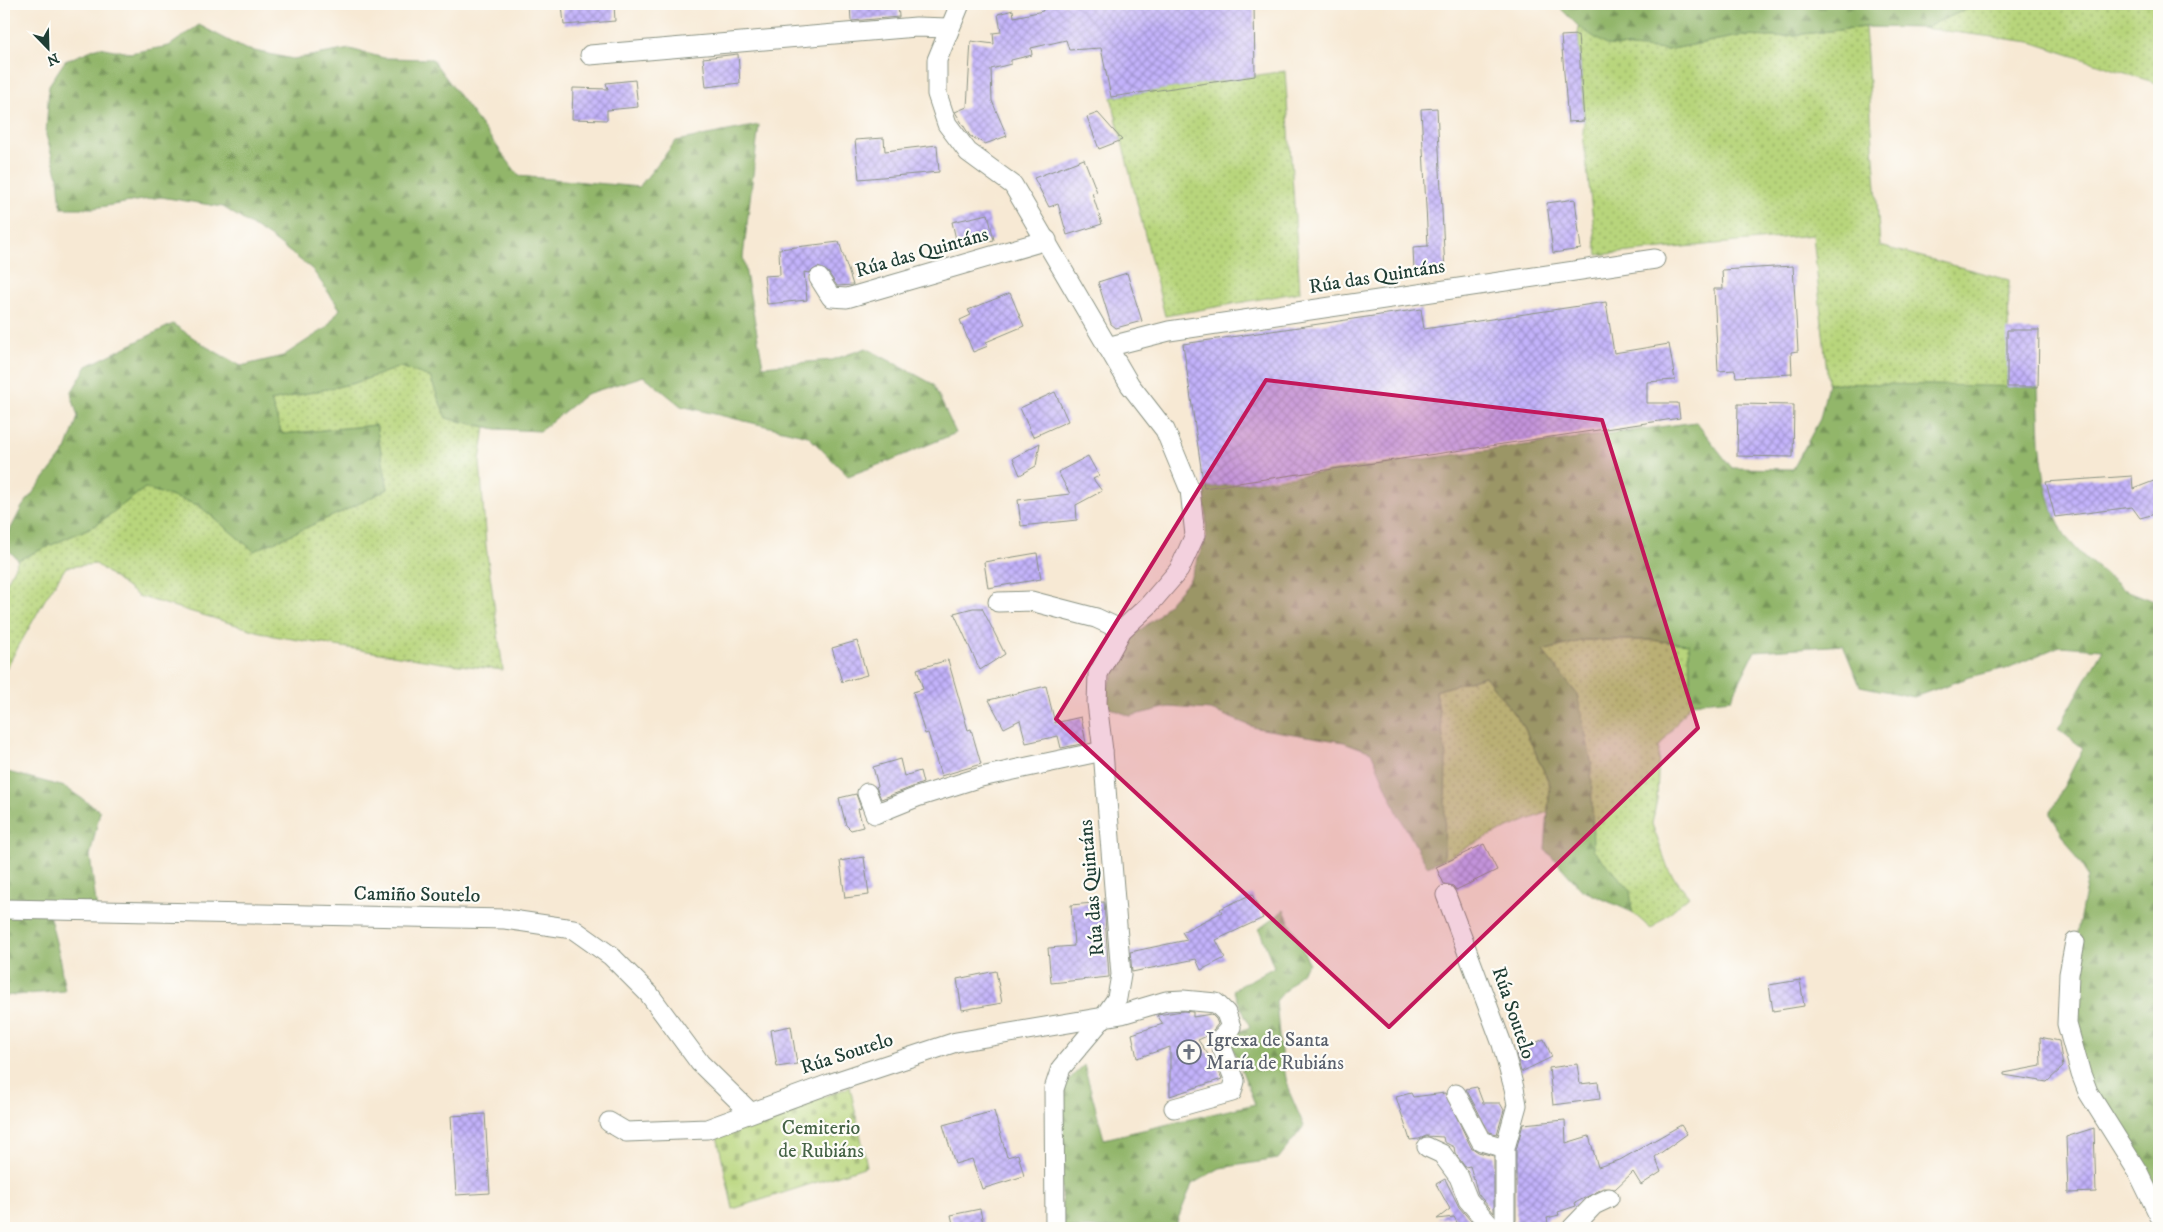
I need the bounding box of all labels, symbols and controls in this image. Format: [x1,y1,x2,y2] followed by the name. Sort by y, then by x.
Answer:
[22,22,72,72] north arrow
[43,49,61,70] text: N
[853,222,992,284] street label: Rúa das Quintáns
[1307,254,1447,300] street label: Rúa das Quintáns
[1074,818,1110,957] street label: Rúa das Quintáns
[353,881,481,909] street label: Camiño Soutelo
[1486,964,1540,1062] street label: Rúa Soutelo
[798,1027,896,1081] street label: Rúa Soutelo
[1206,1028,1344,1076] place label: Igrexa de Santa María de Rubiáns
[1176,1039,1202,1065] church icon: Igrexa de Santa María de Rubiáns
[778,1116,864,1164] park label: Cemiterio de Rubiáns

